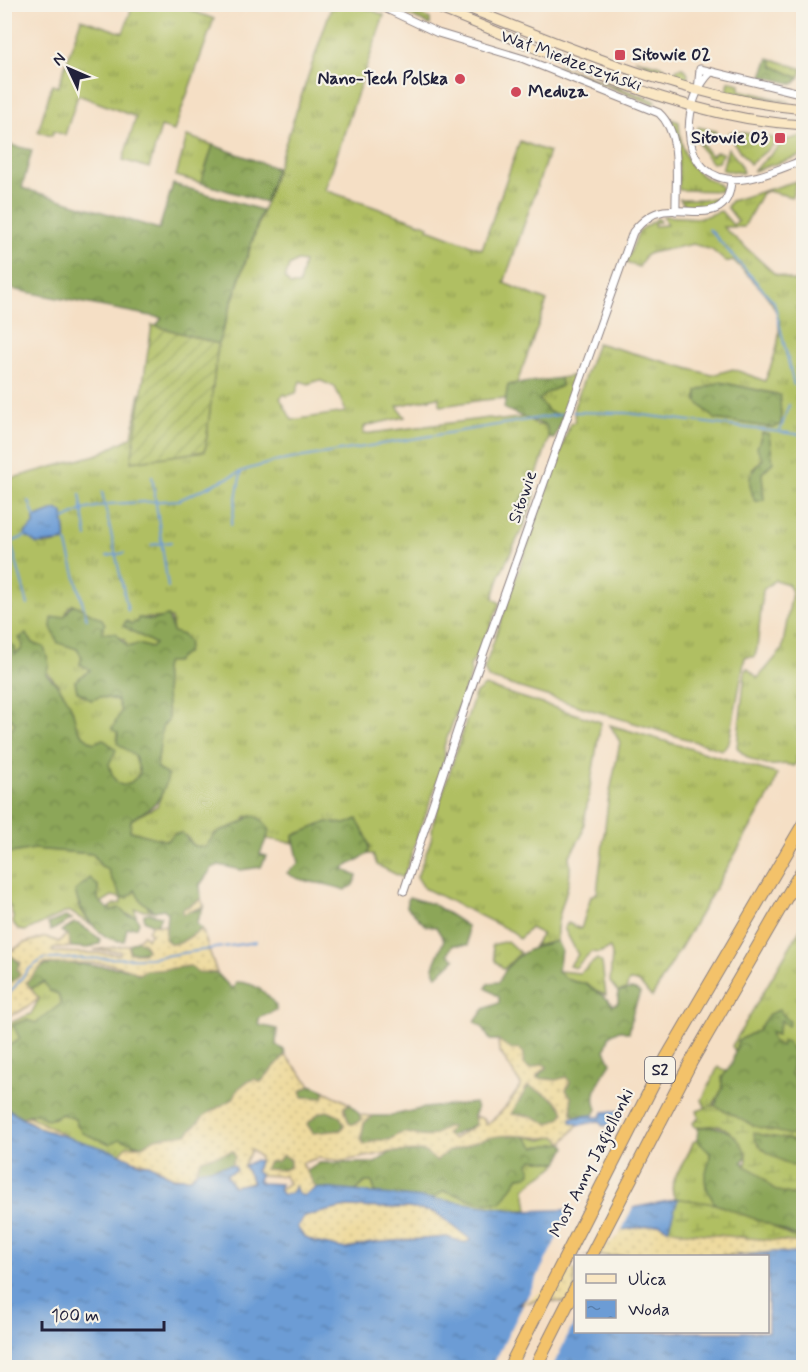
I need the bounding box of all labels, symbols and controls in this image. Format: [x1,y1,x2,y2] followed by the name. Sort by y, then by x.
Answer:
[497,24,645,98] street label: Wał Miedzeszyński
[39,39,99,99] north arrow
[632,43,711,67] place label: Sitowie 02
[48,48,71,71] text: N
[613,48,627,62] marker: Sitowie 02
[318,67,448,91] place label: Nano-Tech Polska
[453,72,467,86] marker: Nano-Tech Polska
[528,80,589,104] place label: Meduza
[509,85,523,99] marker: Meduza
[691,126,768,150] place label: Sitowie 03
[773,131,787,145] marker: Sitowie 03
[503,467,543,527] street label: Sitowie
[645,1057,675,1083] road number: S2
[544,1084,642,1243] street label: Most Anny Jagiellonki
[574,1255,769,1333] legend
[628,1268,667,1292] text: Ulica
[42,1294,164,1332] scale bar
[628,1298,670,1322] text: Woda
[51,1304,99,1328] text: 100 m

